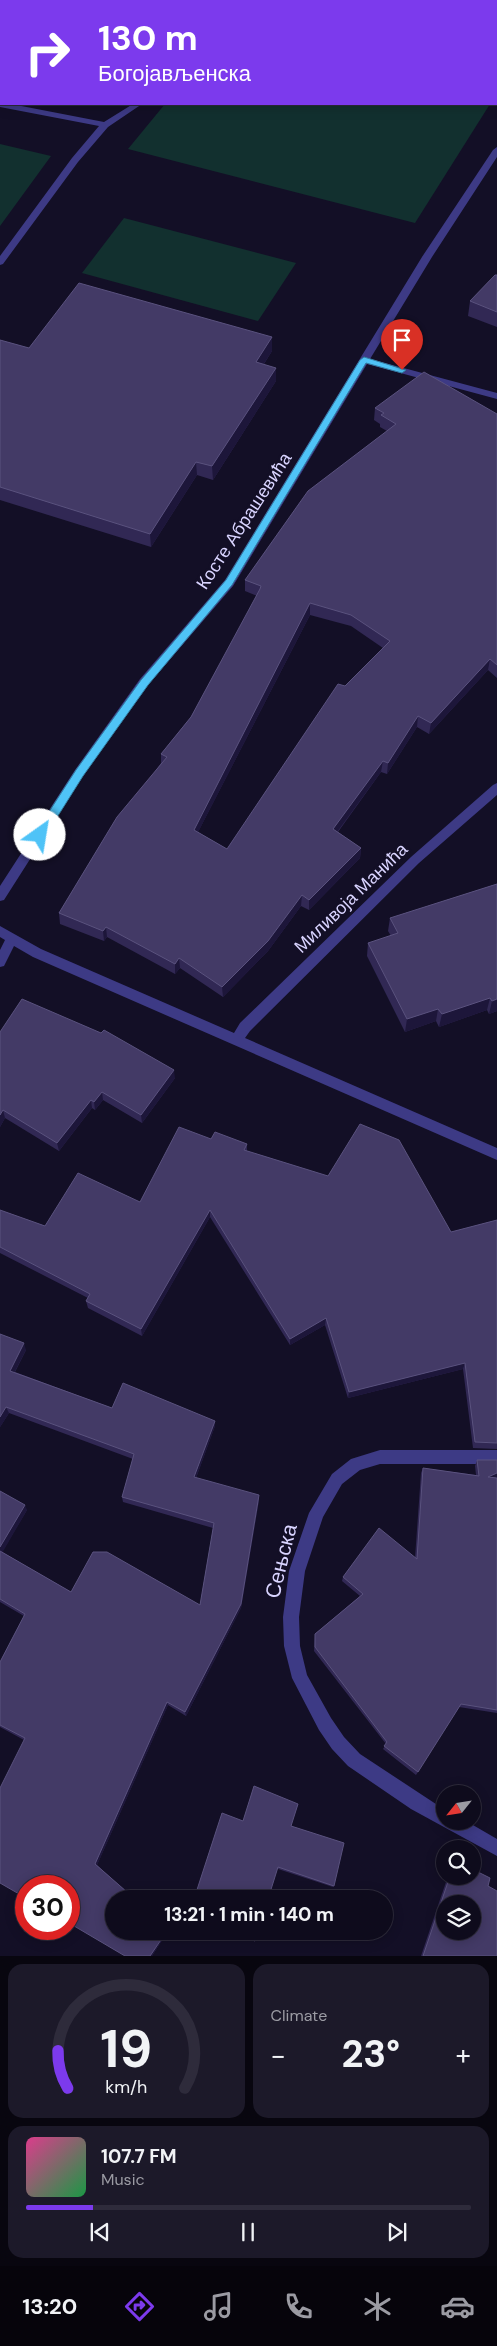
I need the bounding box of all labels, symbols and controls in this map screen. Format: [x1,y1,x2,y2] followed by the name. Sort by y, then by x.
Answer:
[98,15,198,61] text: 130 m
[15,20,80,85] icon: right
[98,59,251,88] text: Богојављенска
[381,319,423,370] pin
[388,326,416,354] icon: arrive
[191,447,298,594] street label: Косте Абрашевића
[13,808,65,860] position arrow
[289,837,414,958] street label: Миливоја Манића
[258,1521,304,1601] street label: Сењска
[436,1785,481,1830] north arrow
[436,1785,481,1940] map controls
[436,1840,481,1885] button: search
[15,1875,80,1940] speed limit sign: 30
[436,1895,481,1940] button: layers
[164,1902,334,1927] text: 13:21 · 1 min · 140 m
[271,2005,327,2026] text: Climate
[100,2015,152,2083] text: 19
[341,2029,400,2079] text: 23°
[271,2037,286,2074] text: −
[456,2037,471,2074] text: +
[105,2075,147,2099] text: km/h
[101,2144,177,2169] text: 107.7 FM
[101,2169,145,2190] text: Music
[86,2218,114,2246] icon: previous
[234,2218,262,2246] icon: pause
[383,2218,411,2246] icon: next
[122,2289,157,2324] icon: directions
[201,2289,236,2324] icon: music
[281,2289,316,2324] icon: phone
[360,2289,395,2324] icon: climate
[440,2289,475,2324] icon: car
[22,2292,77,2321] text: 13:20

